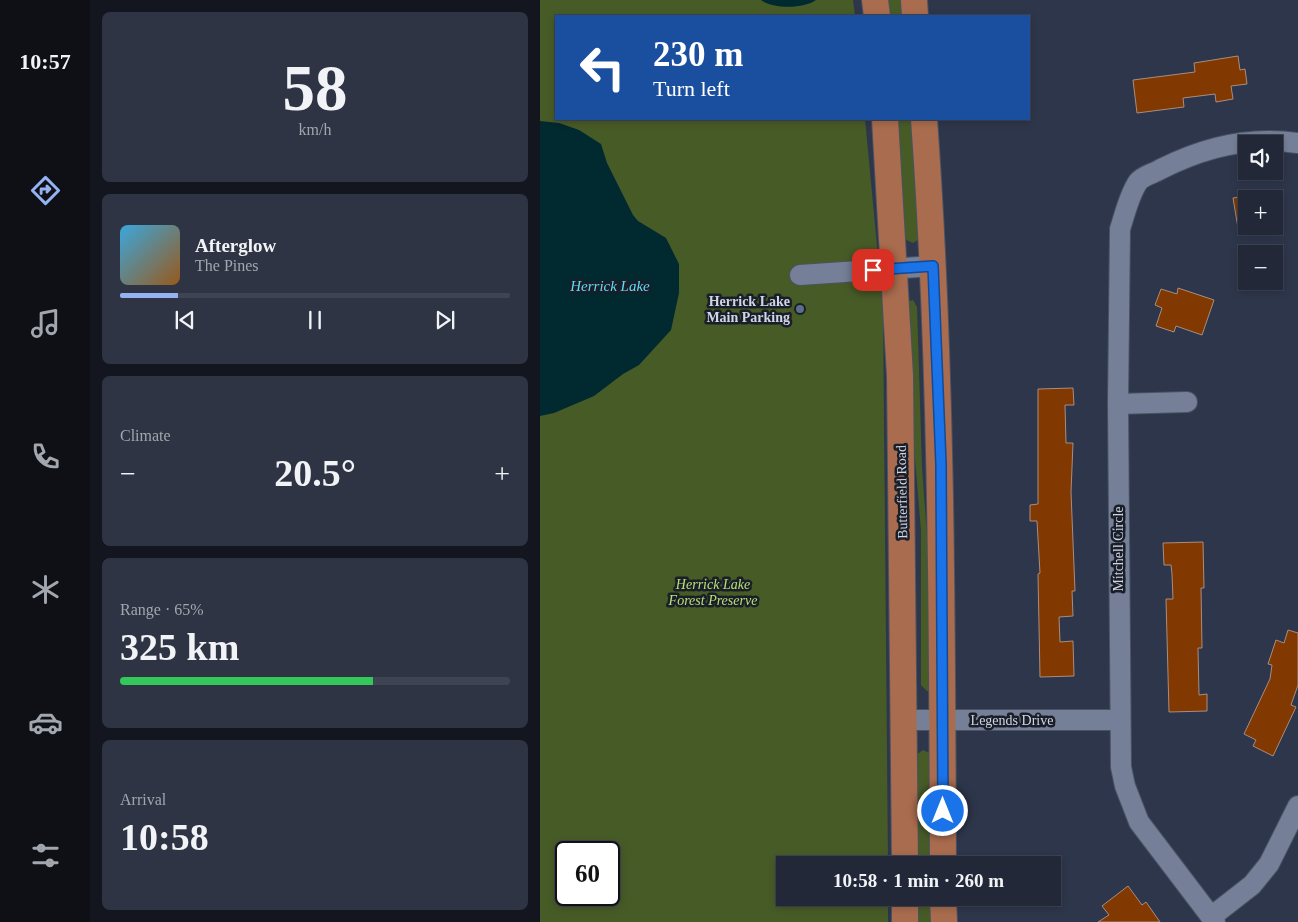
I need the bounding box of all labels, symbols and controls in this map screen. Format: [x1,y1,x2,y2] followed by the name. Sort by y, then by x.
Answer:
[570,35,635,100] icon: left
[653,35,743,74] text: 230 m
[19,49,71,74] text: 10:57
[283,52,348,124] text: 58
[653,76,730,101] text: Turn left
[299,121,331,138] text: km/h
[1238,135,1283,290] map controls
[1238,135,1283,180] button: sound
[28,173,63,208] icon: directions
[1238,190,1283,235] button: +
[195,235,276,256] text: Afterglow
[1238,245,1283,290] button: −
[852,249,894,291] pin
[859,256,887,284] icon: arrive
[195,257,259,274] text: The Pines
[569,278,650,294] water label: Herrick Lake
[706,294,790,325] place label: Herrick Lake Main Parking
[794,303,806,315] marker: Herrick Lake Main Parking
[28,306,63,341] icon: music
[171,306,199,334] icon: previous
[301,306,329,334] icon: pause
[431,306,459,334] icon: next
[120,427,171,444] text: Climate
[28,439,63,474] icon: phone
[894,445,910,539] street label: Butterfield Road
[274,452,356,494] text: 20.5°
[120,458,136,489] text: −
[494,458,510,489] text: +
[1111,506,1126,592] street label: Mitchell Circle
[28,572,63,607] icon: climate
[668,577,757,608] park label: Herrick Lake Forest Preserve
[120,601,204,618] text: Range · 65%
[120,626,239,668] text: 325 km
[28,705,63,740] icon: car
[971,713,1053,728] street label: Legends Drive
[916,784,968,836] position arrow
[120,791,166,808] text: Arrival
[120,816,209,858] text: 10:58
[28,838,63,873] icon: filters
[555,841,620,906] speed limit sign: 60
[833,870,1004,891] text: 10:58 · 1 min · 260 m

